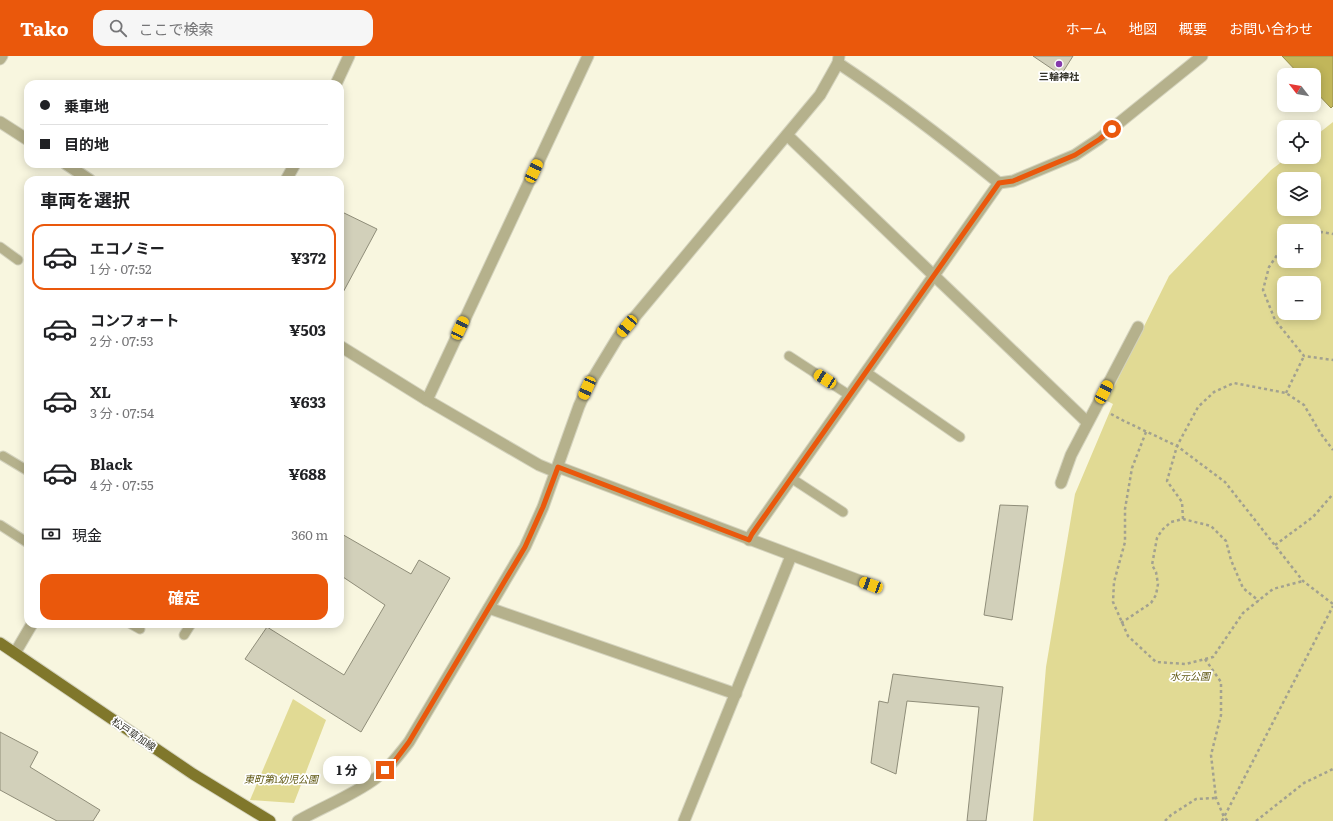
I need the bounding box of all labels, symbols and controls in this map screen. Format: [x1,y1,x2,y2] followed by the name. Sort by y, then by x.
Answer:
[93,10,373,46] search box
[20,14,69,42] text: Tako
[107,17,129,39] icon: search
[139,17,214,40] text: ここで検索
[1065,18,1107,38] text: ホーム
[1129,18,1157,38] text: 地図
[1179,18,1207,38] text: 概要
[1229,18,1313,38] text: お問い合わせ
[1054,59,1064,69] marker: 三輪神社
[1039,68,1080,83] place label: 三輪神社
[1277,68,1321,112] north arrow
[1277,68,1321,320] map controls
[64,94,109,117] text: 乗車地
[1103,120,1121,138] route start
[1277,120,1321,164] button: locate
[64,132,109,155] text: 目的地
[523,158,545,184] car
[1277,172,1321,216] button: layers
[40,186,130,213] text: 車両を選択
[1277,224,1321,268] button: +
[90,236,165,259] text: エコノミー
[42,239,78,275] icon: car
[290,246,326,269] text: ¥372
[90,259,152,278] text: 1 分 · 07:52
[1277,276,1321,320] button: −
[90,308,180,331] text: コンフォート
[42,311,78,347] icon: car
[615,313,639,339] car
[449,315,471,341] car
[289,318,326,341] text: ¥503
[90,331,154,350] text: 2 分 · 07:53
[812,367,838,391] car
[577,375,597,401] car
[1093,379,1115,405] car
[90,380,111,403] text: XL
[42,383,78,419] icon: car
[290,390,326,413] text: ¥633
[90,403,154,422] text: 3 分 · 07:54
[90,452,133,475] text: Black
[42,455,78,491] icon: car
[288,462,326,485] text: ¥688
[90,475,154,494] text: 4 分 · 07:55
[40,523,62,545] icon: cash
[72,523,102,546] text: 現金
[291,525,328,544] text: 360 m
[40,574,328,620] button: 確定
[858,575,884,595] car
[1170,668,1212,683] park label: 水元公園
[109,713,159,754] street label: 松戸草加線
[323,756,371,784] callout: 1 分
[337,760,357,779] text: 1 分
[376,761,394,779] route end
[244,771,320,786] park label: 東町第1幼児公園

